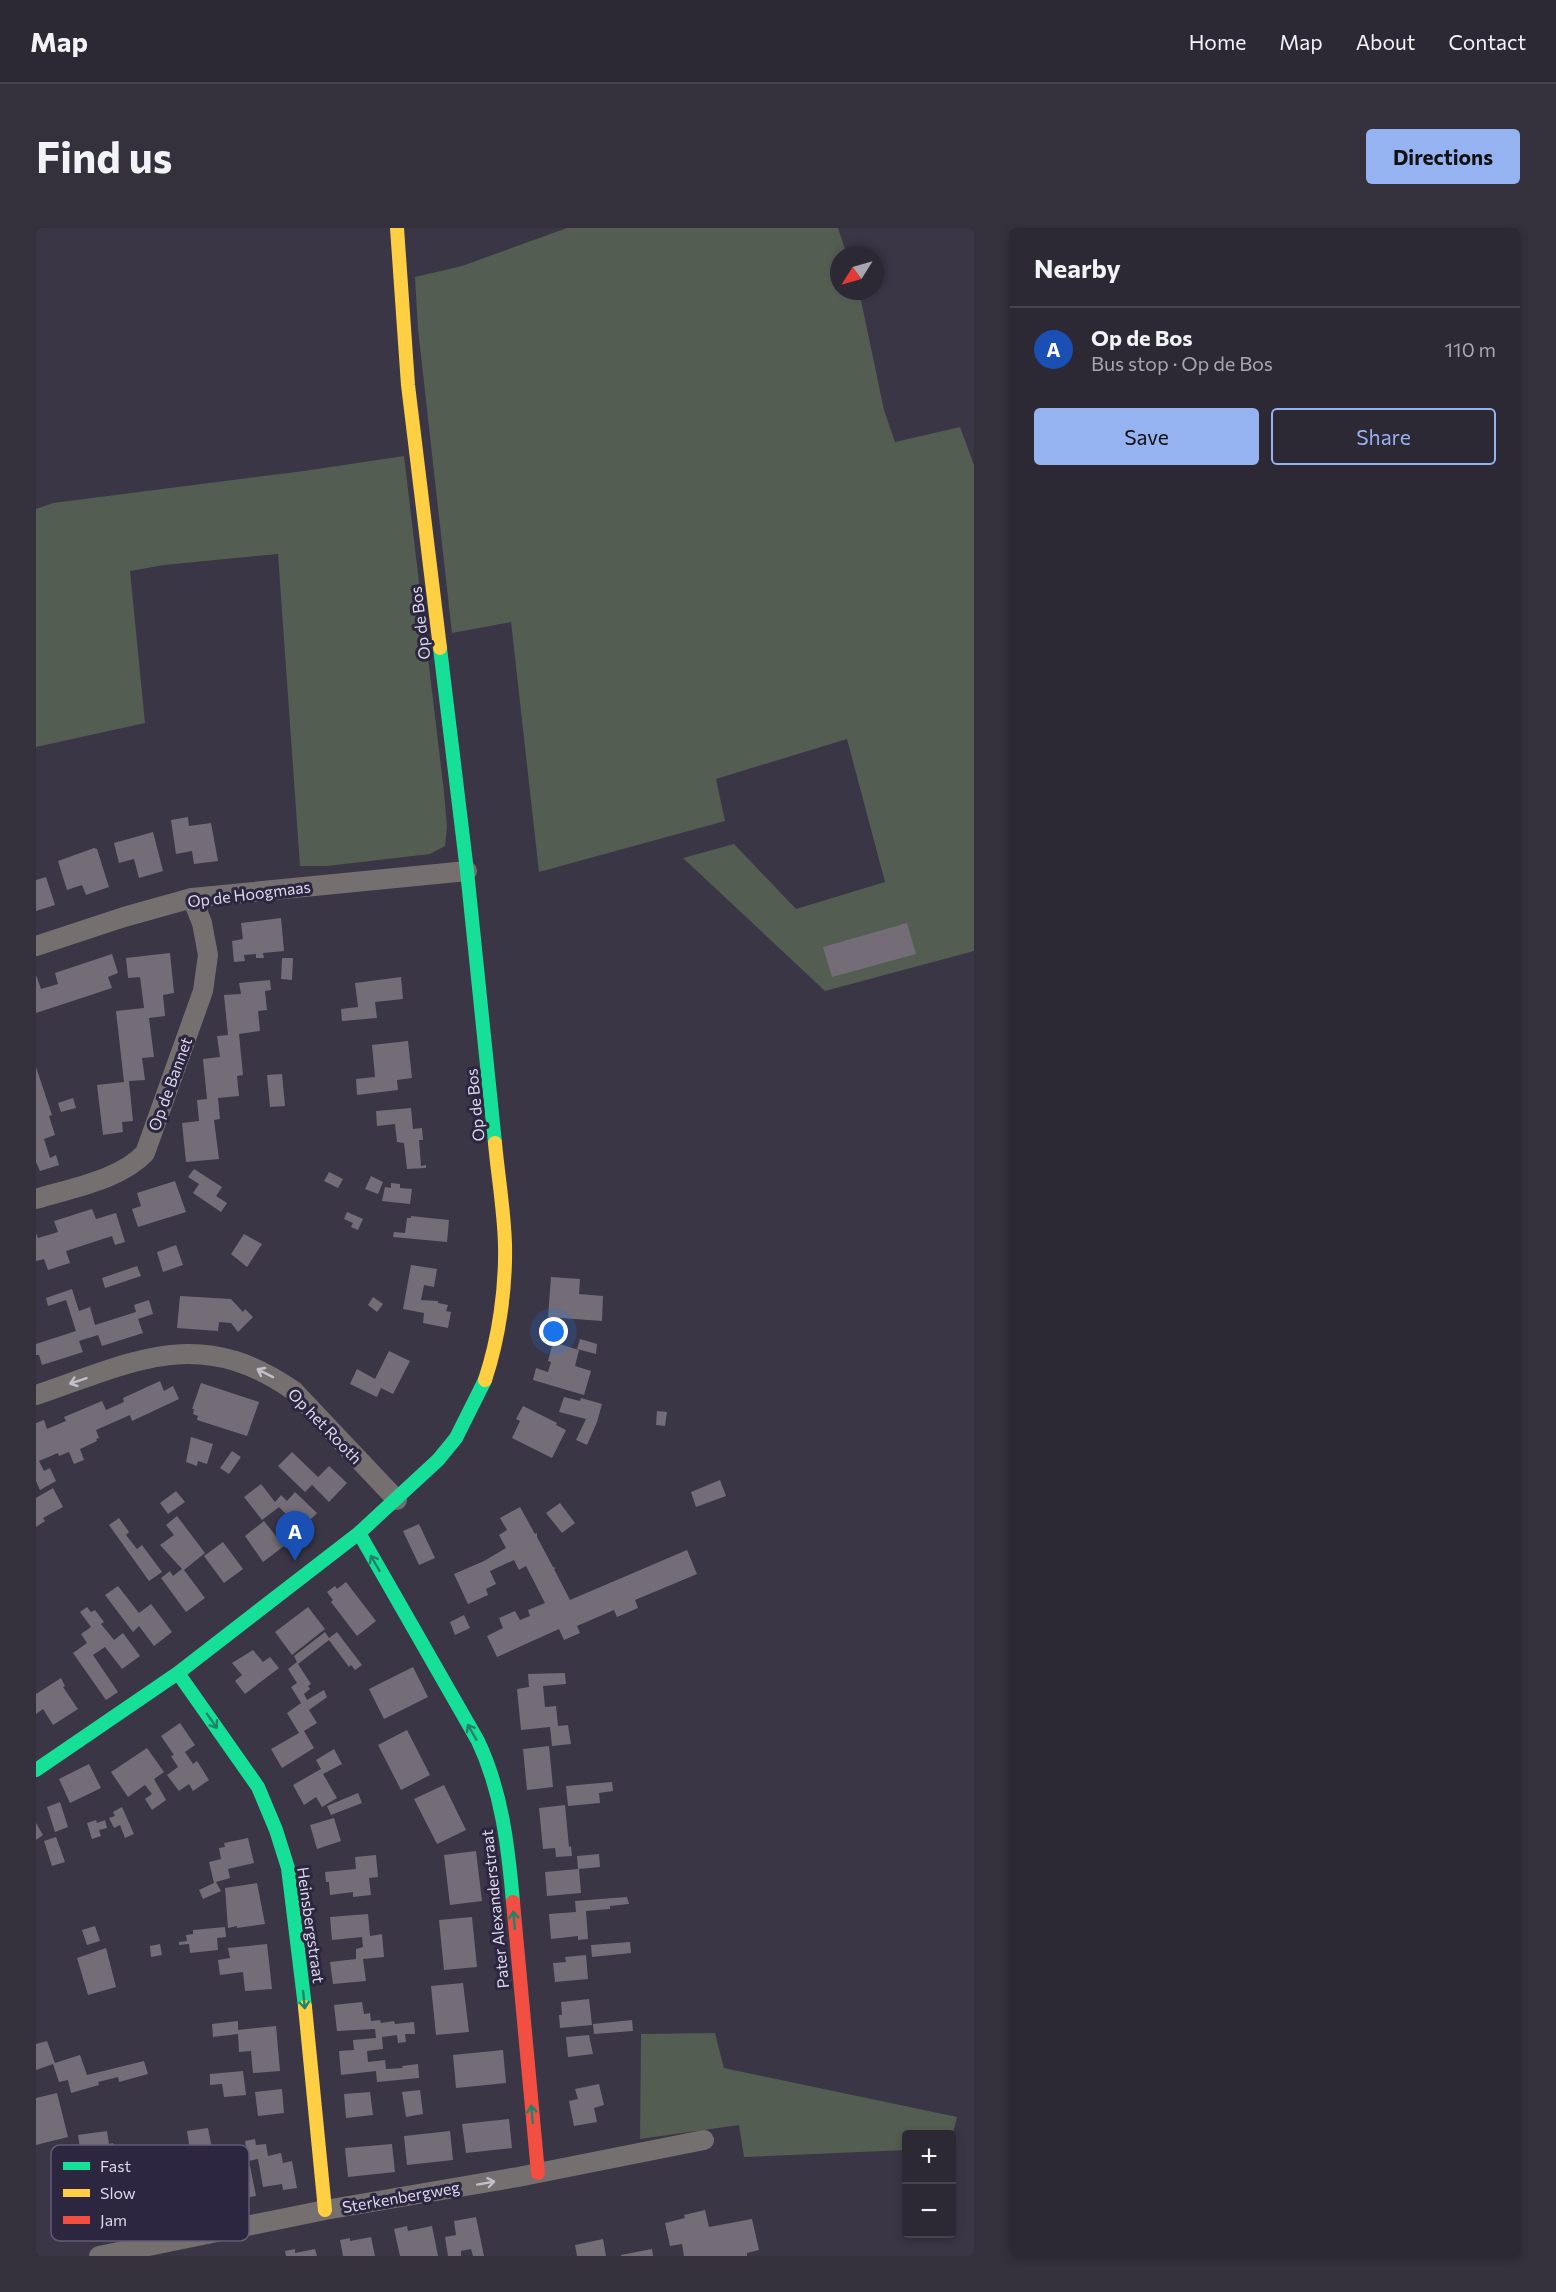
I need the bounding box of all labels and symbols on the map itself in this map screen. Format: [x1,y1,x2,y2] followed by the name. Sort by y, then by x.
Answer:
[830,246,884,300] north arrow
[406,585,433,661] street label: Op de Bos
[186,877,312,910] street label: Op de Hoogmaas
[144,1034,195,1133] street label: Op de Bannet
[461,1068,488,1143] street label: Op de Bos
[539,1317,568,1346] your location
[257,1367,275,1378] one-way arrow
[69,1376,88,1387] one-way arrow
[285,1384,366,1467] street label: Op het Rooth
[276,1512,314,1561] pin: A
[369,1554,381,1571] one-way arrow
[206,1712,218,1728] one-way arrow
[466,1724,478,1741] one-way arrow
[477,1828,512,1989] street label: Pater Alexanderstraat
[294,1866,329,1985] street label: Heinsbergstraat
[508,1911,519,1931] one-way arrow
[299,1989,310,2009] one-way arrow
[526,2105,537,2125] one-way arrow
[51,2145,249,2241] legend
[100,2156,131,2175] text: Fast
[341,2177,461,2216] street label: Sterkenbergweg
[476,2177,495,2188] one-way arrow
[100,2183,136,2202] text: Slow
[100,2210,127,2229] text: Jam

